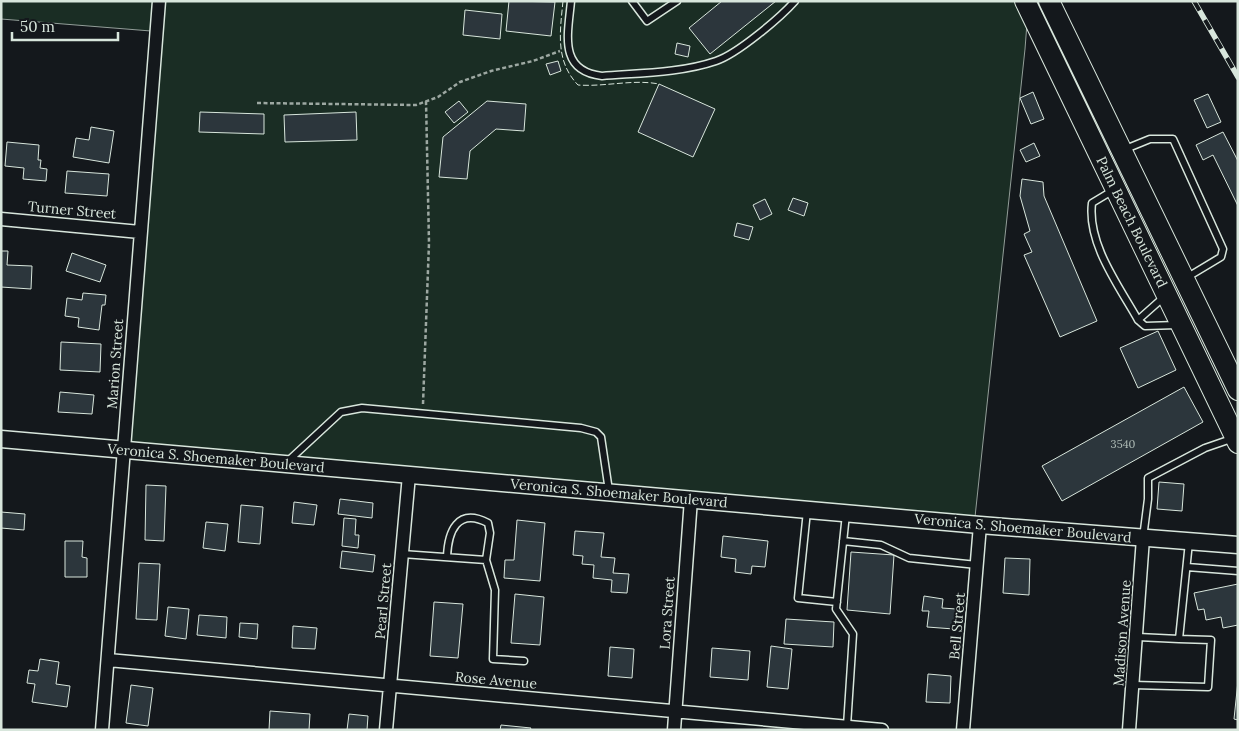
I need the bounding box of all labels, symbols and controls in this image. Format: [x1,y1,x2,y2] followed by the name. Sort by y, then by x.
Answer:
[12,10,119,42] scale bar
[20,17,55,36] text: 50 m
[1092,153,1172,291] street label: Palm Beach Boulevard
[27,197,118,223] street label: Turner Street
[103,318,127,410] street label: Marion Street
[1111,437,1136,451] house number: 3540
[106,439,325,476] street label: Veronica S. Shoemaker Boulevard
[509,474,728,511] street label: Veronica S. Shoemaker Boulevard
[913,509,1132,546] street label: Veronica S. Shoemaker Boulevard
[371,562,395,640] street label: Pearl Street
[655,575,679,650] street label: Lora Street
[1109,579,1135,687] street label: Madison Avenue
[945,591,969,660] street label: Bell Street
[454,667,538,693] street label: Rose Avenue

